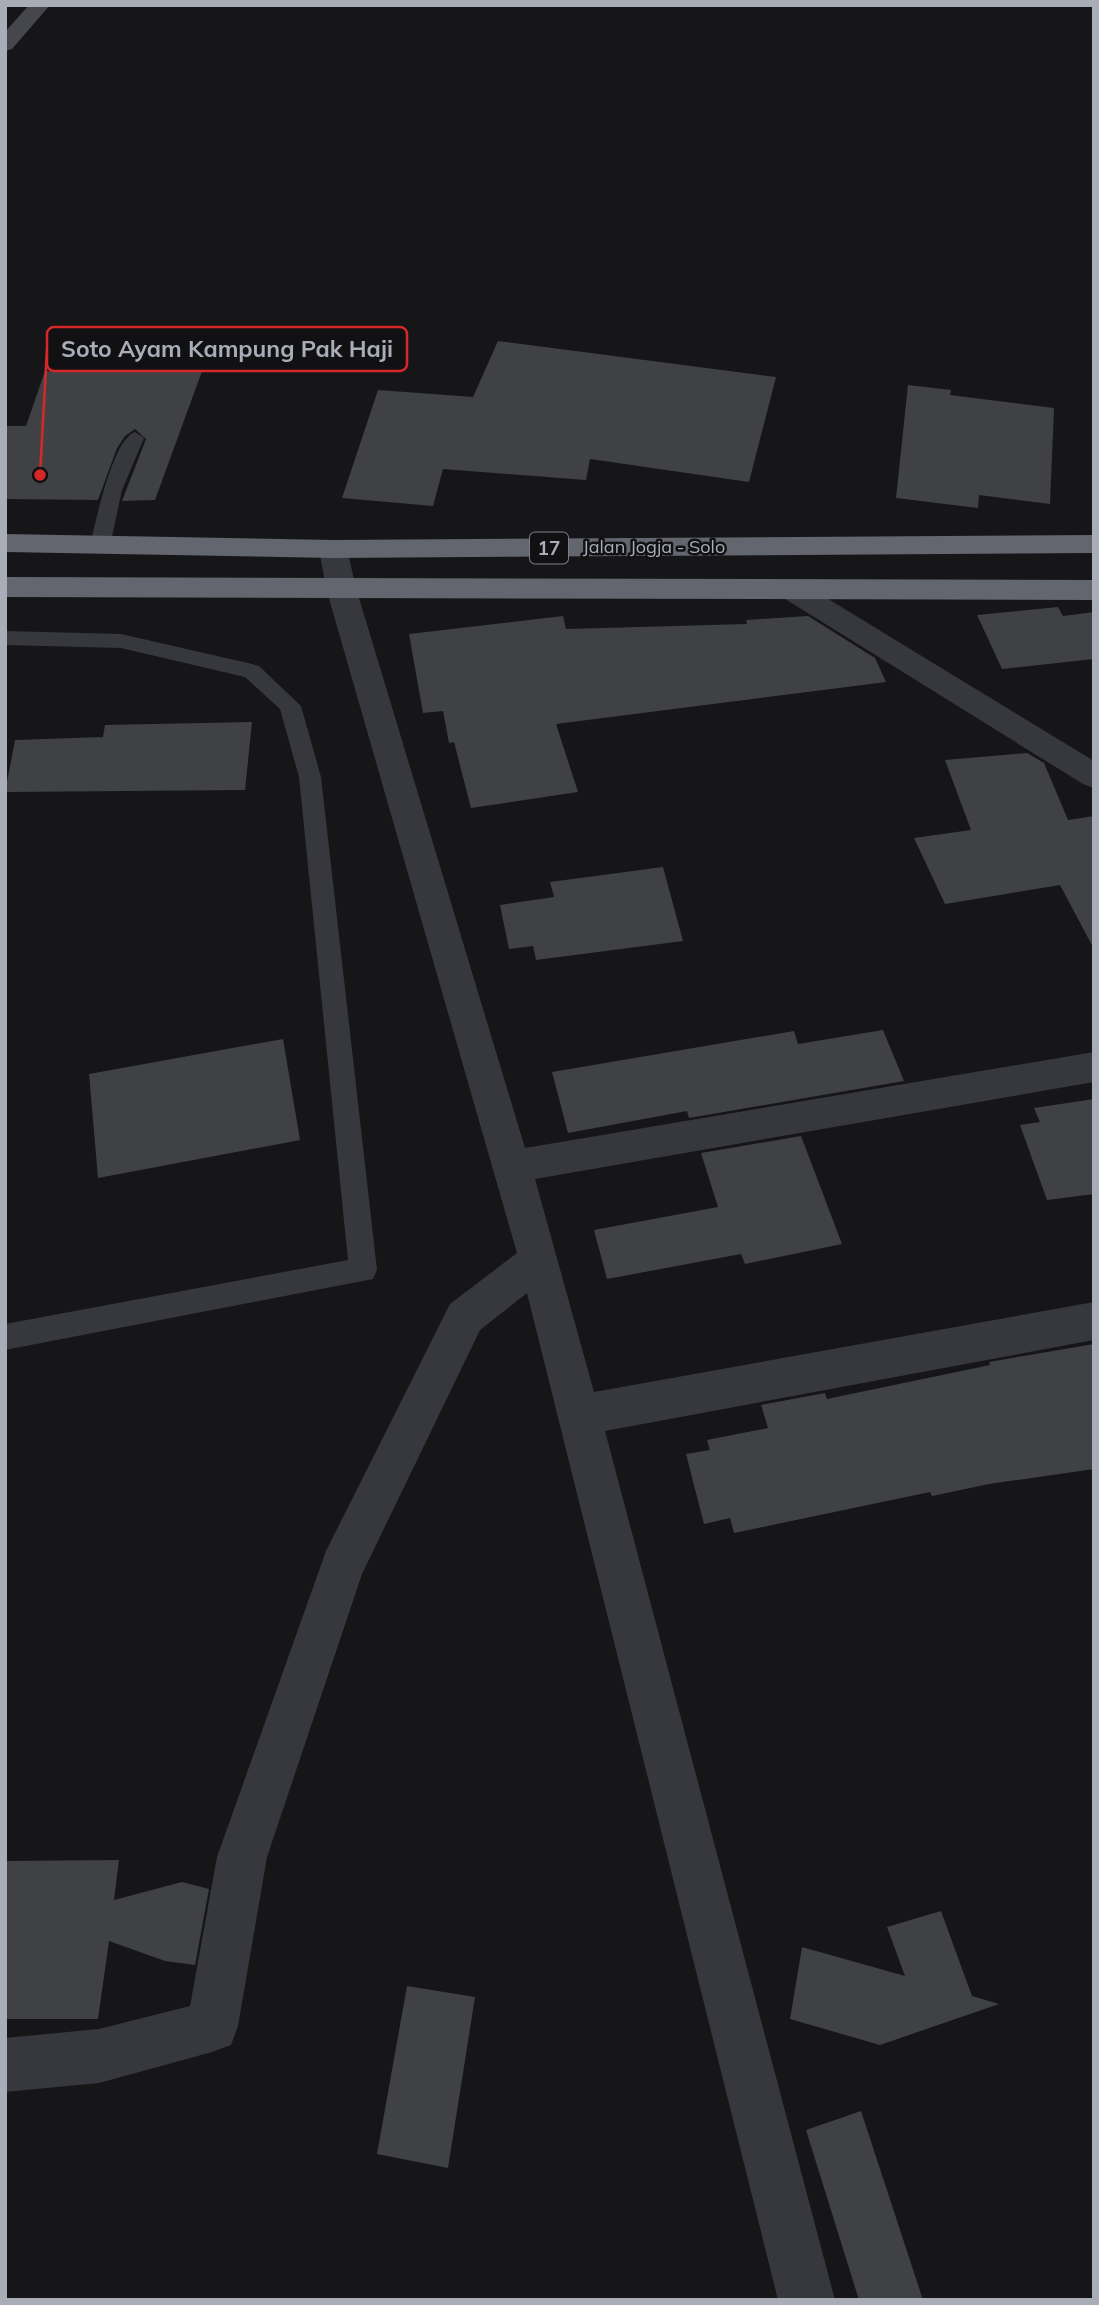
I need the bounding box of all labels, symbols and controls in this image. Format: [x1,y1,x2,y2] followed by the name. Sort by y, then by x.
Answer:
[47,327,407,371] callout: Soto Ayam Kampung Pak Haji
[61,334,393,363] text: Soto Ayam Kampung Pak Haji
[530,533,568,564] road number: 17
[583,535,725,558] street label: Jalan Jogja - Solo

